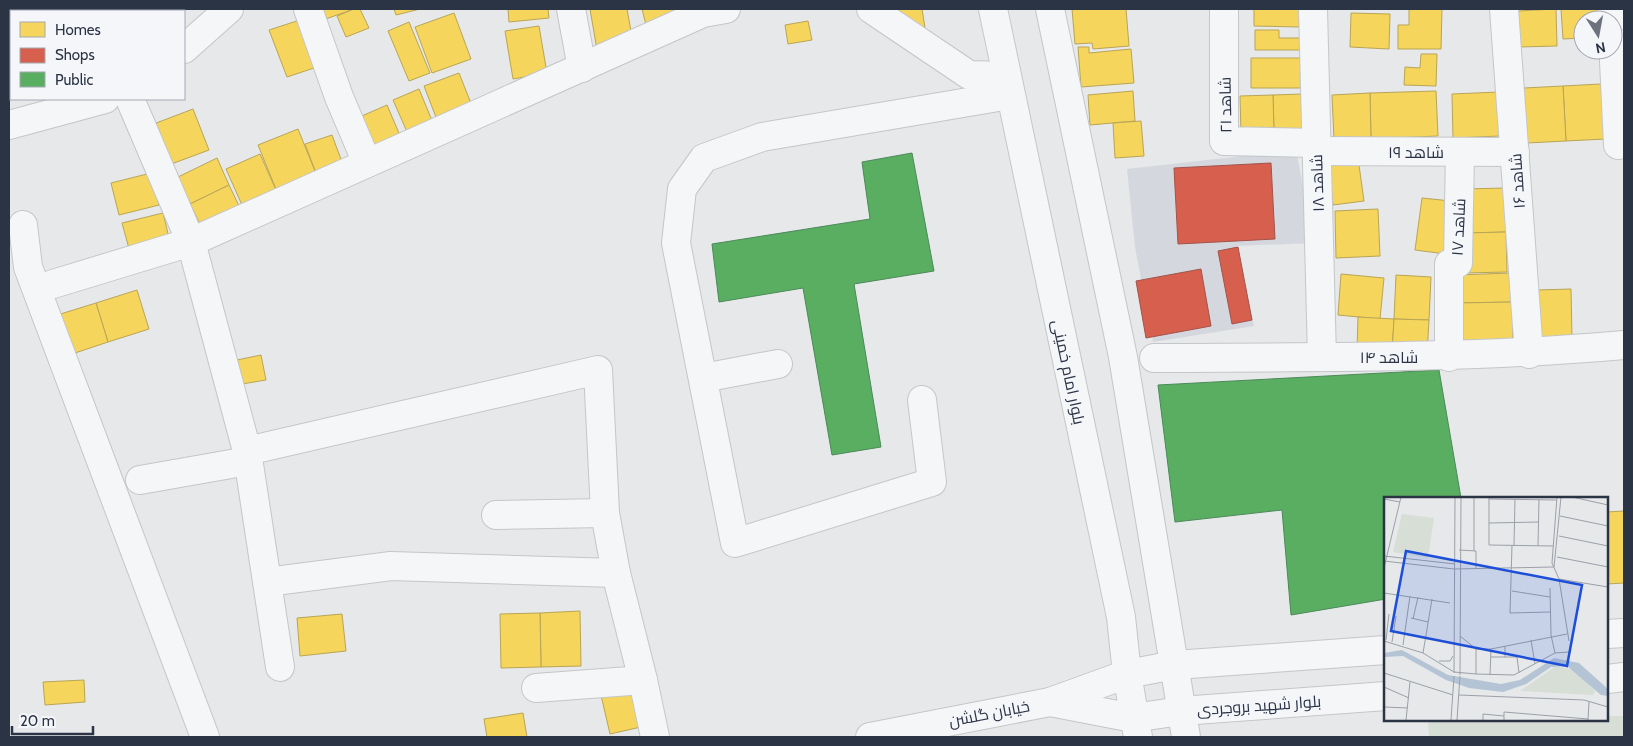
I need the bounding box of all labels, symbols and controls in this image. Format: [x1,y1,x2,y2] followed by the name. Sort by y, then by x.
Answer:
[10,10,185,100] legend
[1573,10,1623,60] north arrow
[55,21,101,39] text: Homes
[1594,38,1607,58] text: N
[55,46,95,64] text: Shops
[55,71,93,89] text: Public
[1216,77,1235,133] street label: شاهد ۲۱
[1388,143,1444,162] street label: شاهد ۱۹
[1506,153,1529,209] street label: شاهد ۱۶
[1307,154,1328,212] street label: شاهد ۱۸
[1447,198,1469,256] street label: شاهد ۱۷
[1046,318,1089,427] street label: بلوار امام خمینی
[1360,348,1418,367] street label: شاهد ۱۴
[1384,497,1608,721] inset map
[1196,692,1322,720] street label: بلوار شهید بروجردی
[947,696,1031,732] street label: خیابان گلشن
[12,704,94,736] scale bar
[20,712,55,730] text: 20 m

